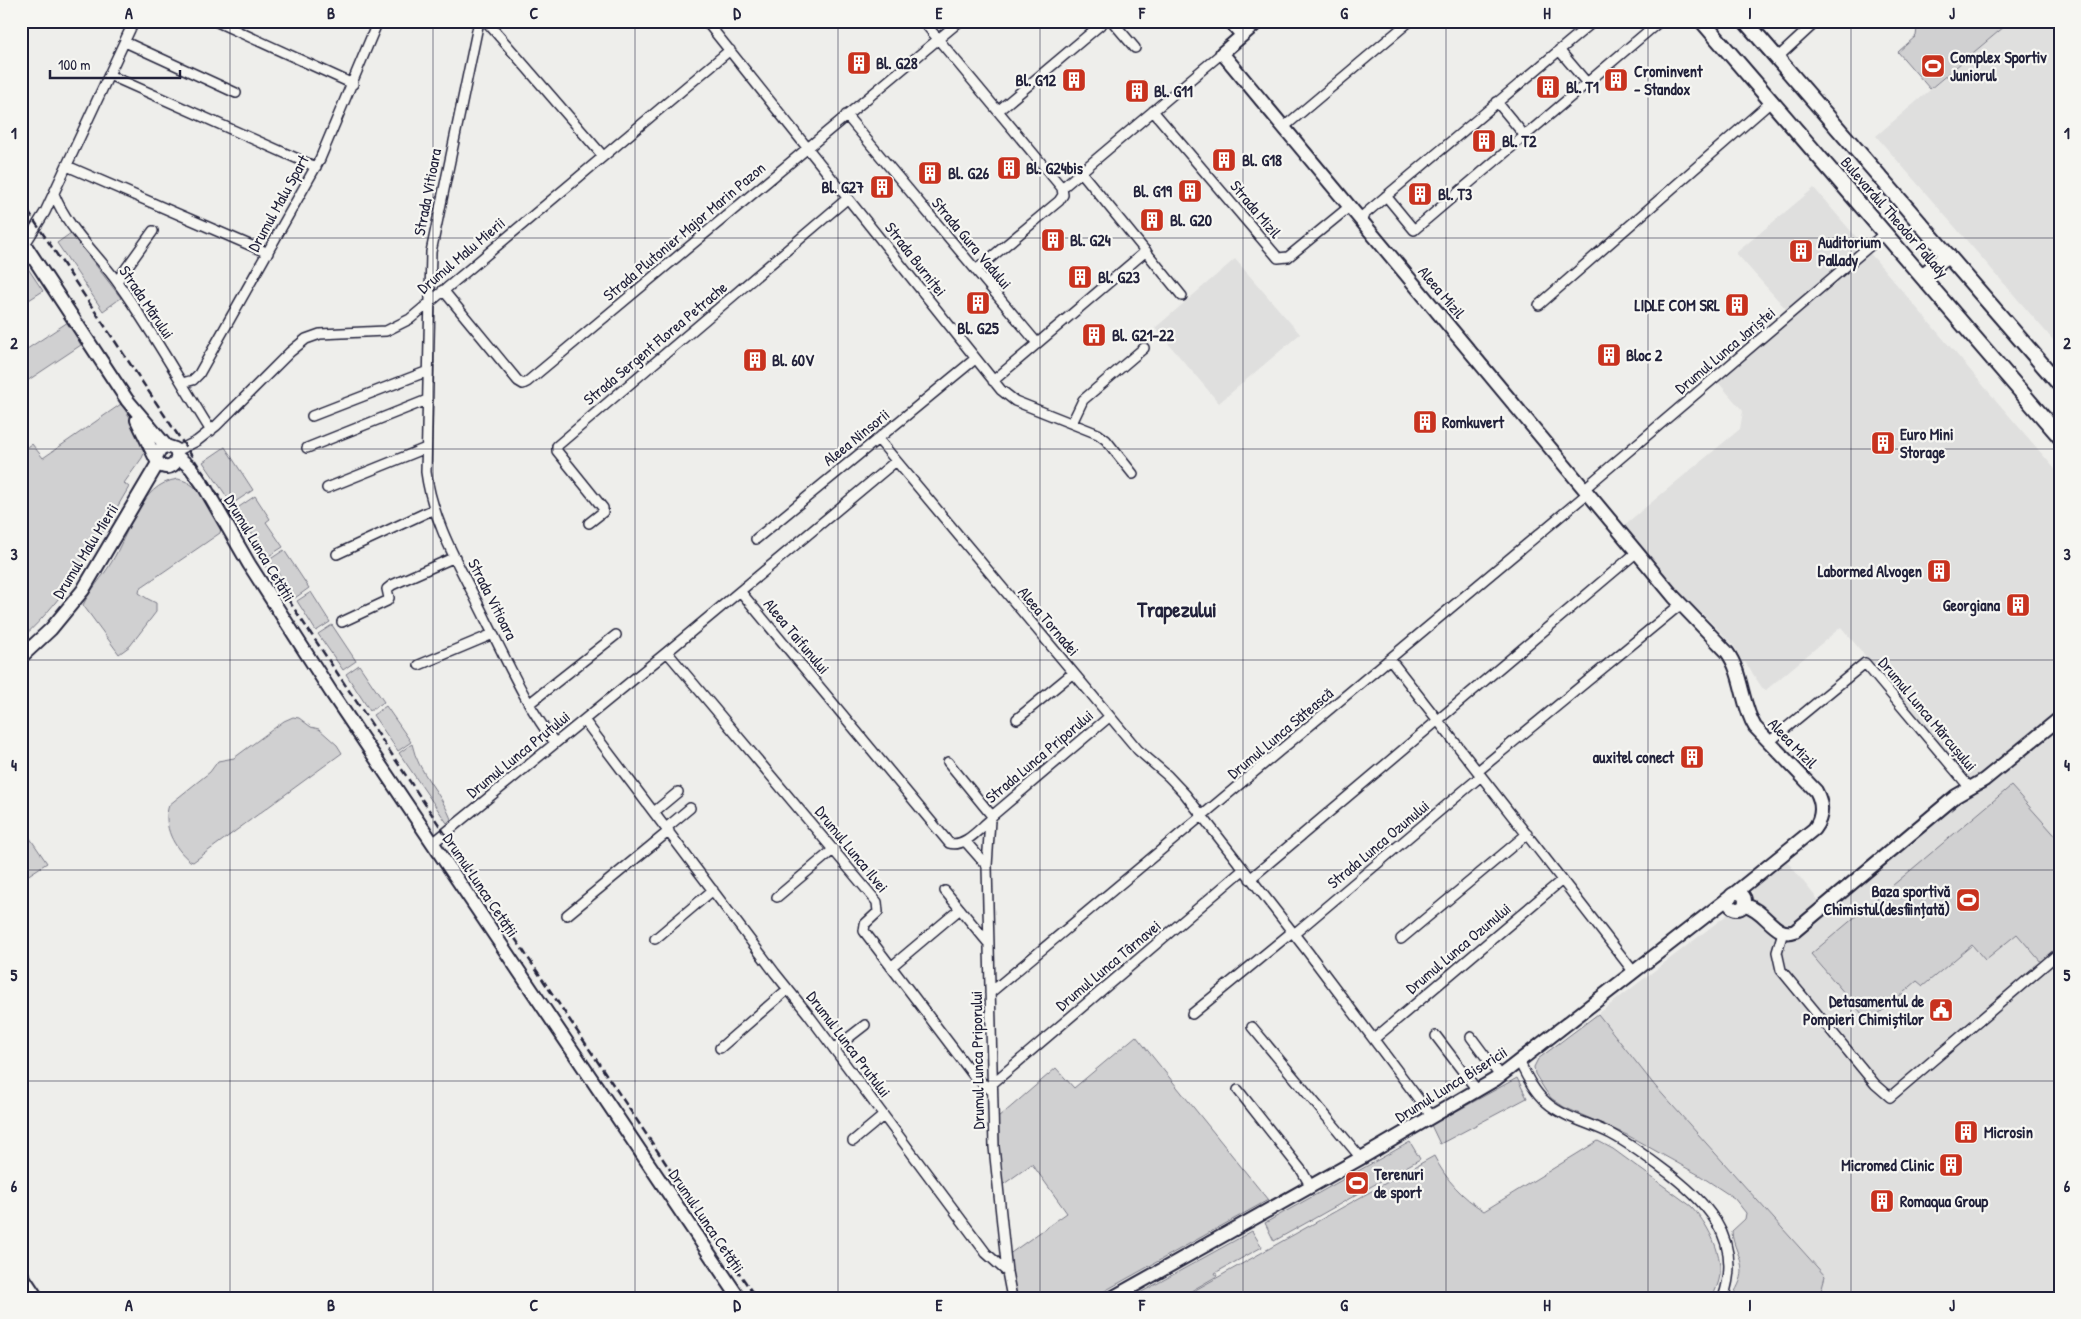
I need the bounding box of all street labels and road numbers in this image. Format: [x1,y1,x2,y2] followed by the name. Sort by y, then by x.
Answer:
[408,147,446,237] street label: Strada Vitioara
[242,150,314,255] street label: Drumul Malu Spart
[1836,152,1954,283] street label: Bulevardul Theodor Pallady
[598,156,770,306] street label: Strada Plutonier Major Marin Pazon
[1225,175,1287,243] street label: Strada Mizil
[927,192,1017,294] street label: Strada Gura Vadului
[412,212,510,298] street label: Drumul Malu Mierii
[880,217,952,301] street label: Strada Burniței
[114,261,180,343] street label: Strada Mărului
[1413,261,1471,324] street label: Aleea Mizil
[578,276,732,410] street label: Strada Sergent Florea Petrache
[1670,301,1780,399] street label: Drumul Lunca Jariștei
[818,403,894,471] street label: Aleea Ninsorii
[219,491,301,605] street label: Drumul Lunca Cetății
[47,499,123,603] street label: Drumul Malu Mierii
[463,555,523,643] street label: Strada Vitioara
[1013,582,1085,660] street label: Aleea Tornadei
[759,594,835,678] street label: Aleea Taifunului
[1874,652,1982,776] street label: Drumul Lunca Mărcușului
[1223,682,1337,784] street label: Drumul Lunca Sătească
[980,704,1098,808] street label: Strada Lunca Priporului
[462,705,574,803] street label: Drumul Lunca Prutului
[1763,713,1823,774] street label: Aleea Mizil
[1322,795,1434,893] street label: Strada Lunca Ozunului
[810,801,894,897] street label: Drumul Lunca Ilvei
[438,829,524,941] street label: Drumul Lunca Cetății
[1401,897,1515,999] street label: Drumul Lunca Ozunului
[1051,915,1165,1015] street label: Drumul Lunca Târnavei
[802,986,896,1102] street label: Drumul Lunca Prutului
[965,990,989,1130] street label: Drumul Lunca Priporului
[1391,1041,1511,1127] street label: Drumul Lunca Bisericii
[664,1165,750,1277] street label: Drumul Lunca Cetății

